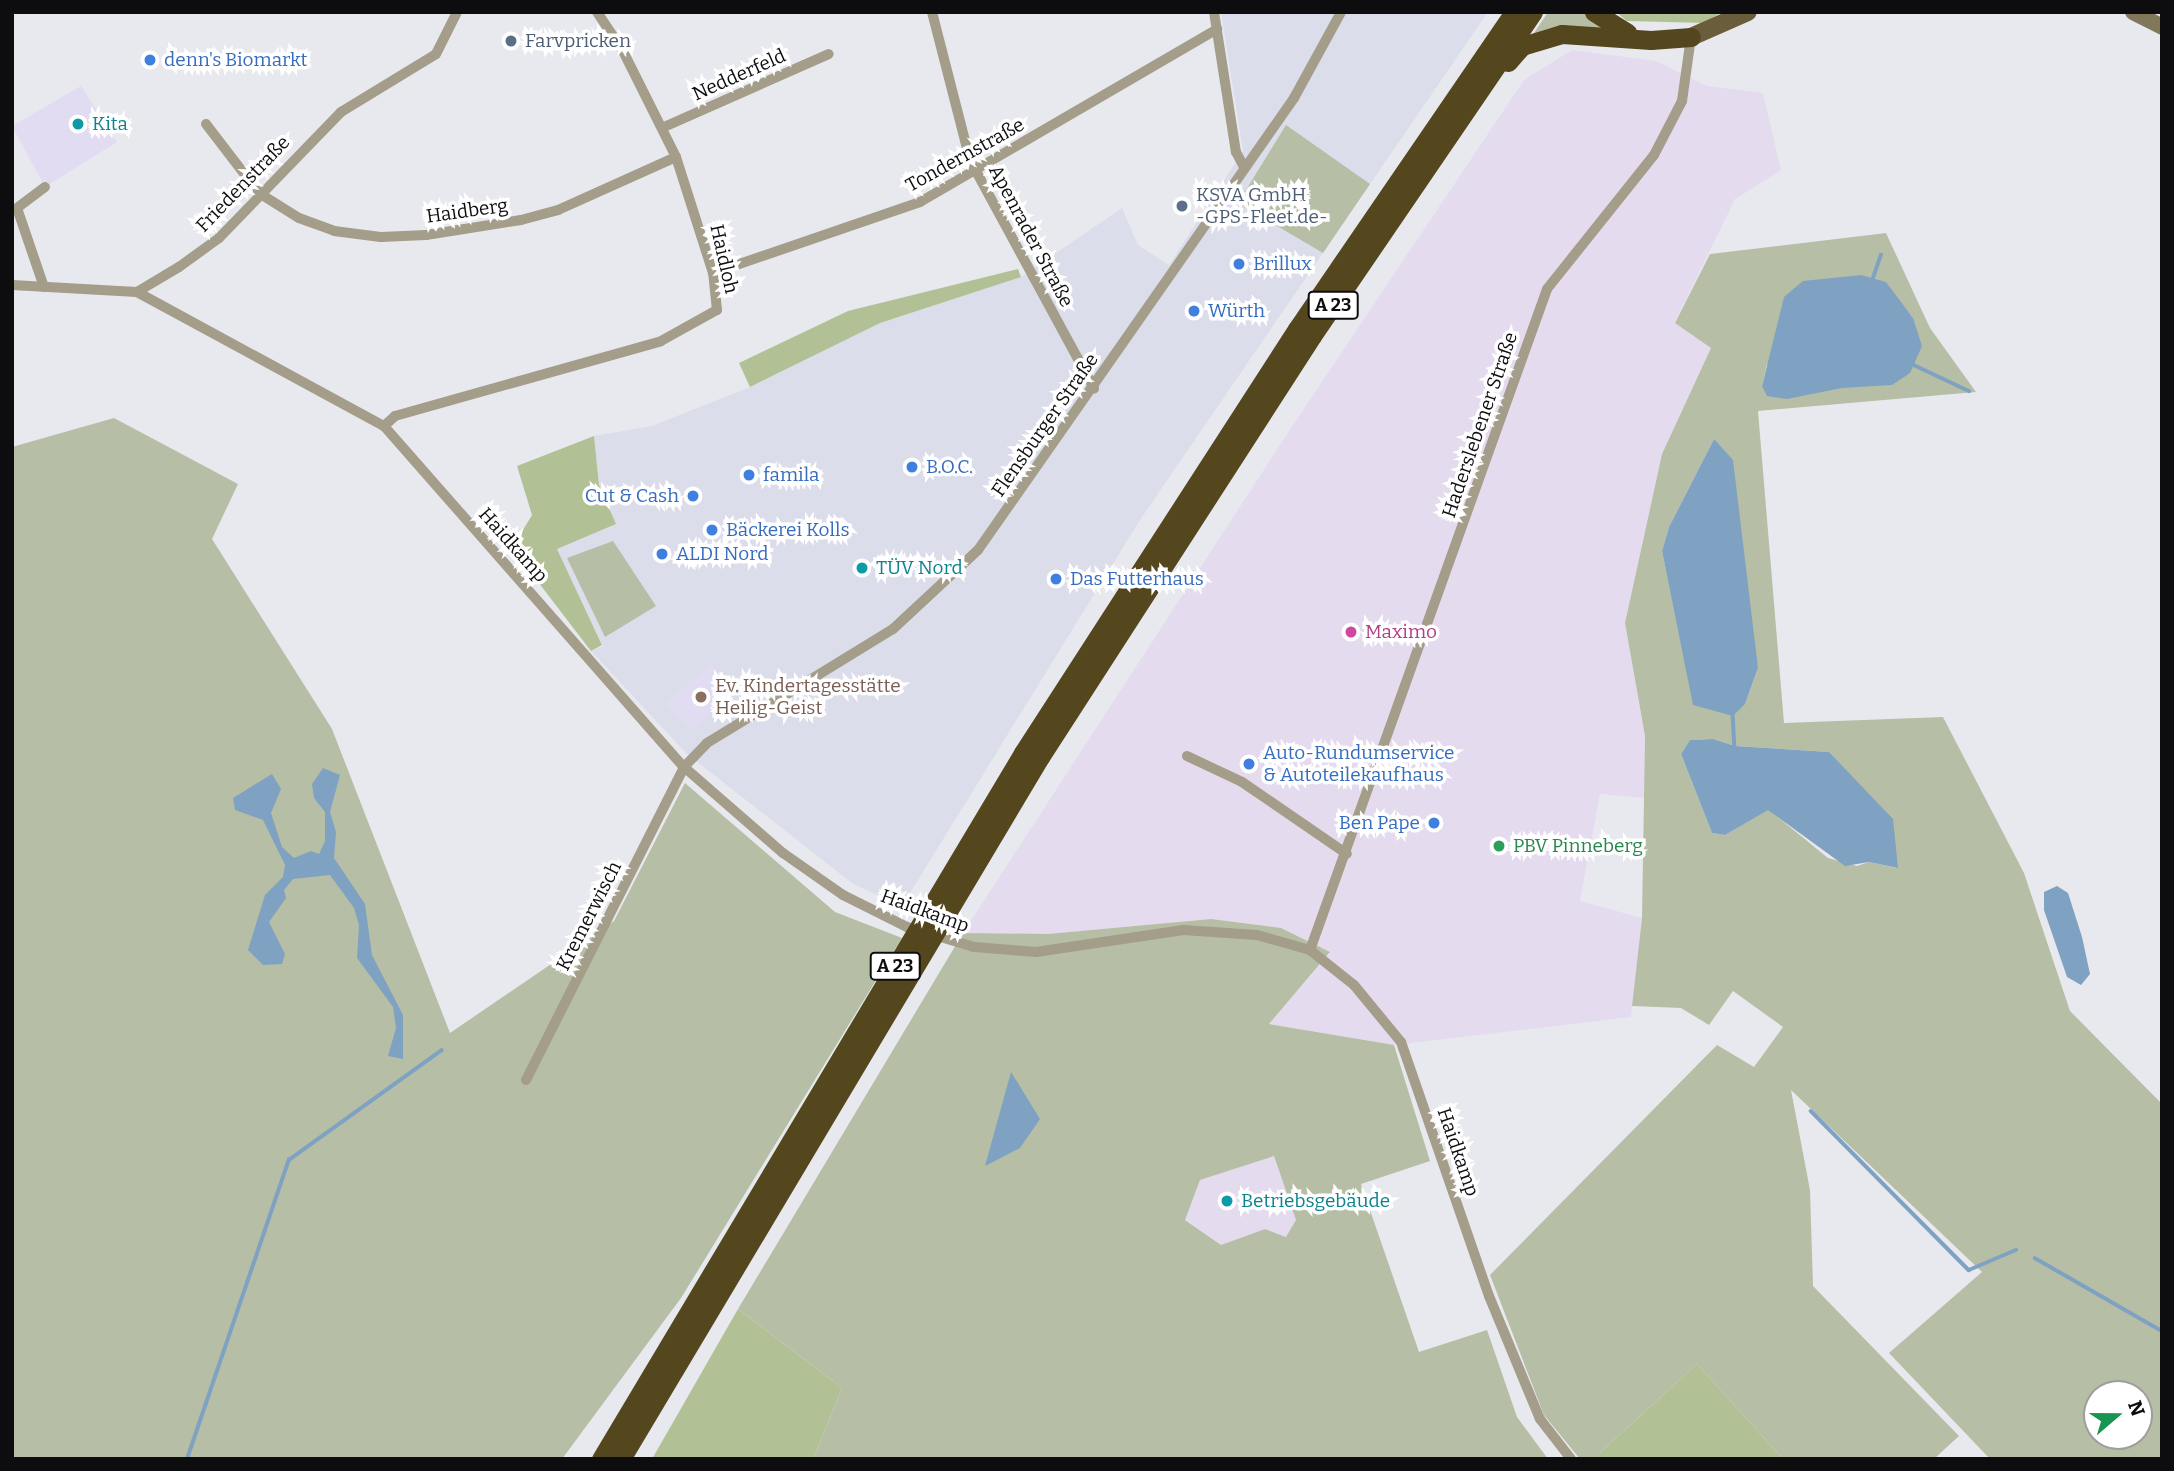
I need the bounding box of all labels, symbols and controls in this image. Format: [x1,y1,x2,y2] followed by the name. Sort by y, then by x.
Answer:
[525,30,631,52] place label: Farvpricken
[503,33,519,49] marker: Farvpricken
[689,44,789,106] street label: Nedderfeld
[164,49,307,71] place label: denn's Biomarkt
[142,52,158,68] marker: denn's Biomarkt
[92,113,128,135] place label: Kita
[902,113,1028,197] street label: Tondernstraße
[70,116,86,132] marker: Kita
[191,131,295,237] street label: Friedenstraße
[984,161,1078,311] street label: Apenrader Straße
[1196,184,1328,228] place label: KSVA GmbH -GPS-Fleet.de-
[425,194,509,228] street label: Haidberg
[1174,198,1190,214] marker: KSVA GmbH -GPS-Fleet.de-
[705,222,743,296] street label: Haidloh
[1253,253,1312,275] place label: Brillux
[1231,256,1247,272] marker: Brillux
[1307,290,1359,320] road number: A 23
[1208,300,1265,322] place label: Würth
[1186,303,1202,319] marker: Würth
[1438,329,1522,521] street label: Haderslebener Straße
[987,349,1103,501] street label: Flensburger Straße
[926,456,973,478] place label: B.O.C.
[904,459,920,475] marker: B.O.C.
[763,464,819,486] place label: famila
[741,467,757,483] marker: famila
[585,485,679,507] place label: Cut & Cash
[685,488,701,504] marker: Cut & Cash
[474,503,552,587] street label: Haidkamp
[726,519,850,541] place label: Bäckerei Kolls
[704,522,720,538] marker: Bäckerei Kolls
[676,543,768,565] place label: ALDI Nord
[654,546,670,562] marker: ALDI Nord
[876,557,963,579] place label: TÜV Nord
[854,560,870,576] marker: TÜV Nord
[1070,568,1204,590] place label: Das Futterhaus
[1048,571,1064,587] marker: Das Futterhaus
[1365,621,1437,643] place label: Maximo
[1343,624,1359,640] marker: Maximo
[715,675,901,719] place label: Ev. Kindertagesstätte Heilig-Geist
[693,689,709,705] marker: Ev. Kindertagesstätte Heilig-Geist
[1263,742,1454,786] place label: Auto-Rundumservice & Autoteilekaufhaus
[1241,756,1257,772] marker: Auto-Rundumservice & Autoteilekaufhaus
[1339,812,1420,834] place label: Ben Pape
[1426,815,1442,831] marker: Ben Pape
[1513,835,1643,857] place label: PBV Pinneberg
[1491,838,1507,854] marker: PBV Pinneberg
[552,858,626,974] street label: Kremerwisch
[878,885,972,937] street label: Haidkamp
[869,951,921,981] road number: A 23
[1432,1105,1484,1199] street label: Haidkamp
[1241,1190,1390,1212] place label: Betriebsgebäude
[1219,1193,1235,1209] marker: Betriebsgebäude
[2083,1380,2153,1450] north arrow
[2123,1397,2150,1419] text: N

